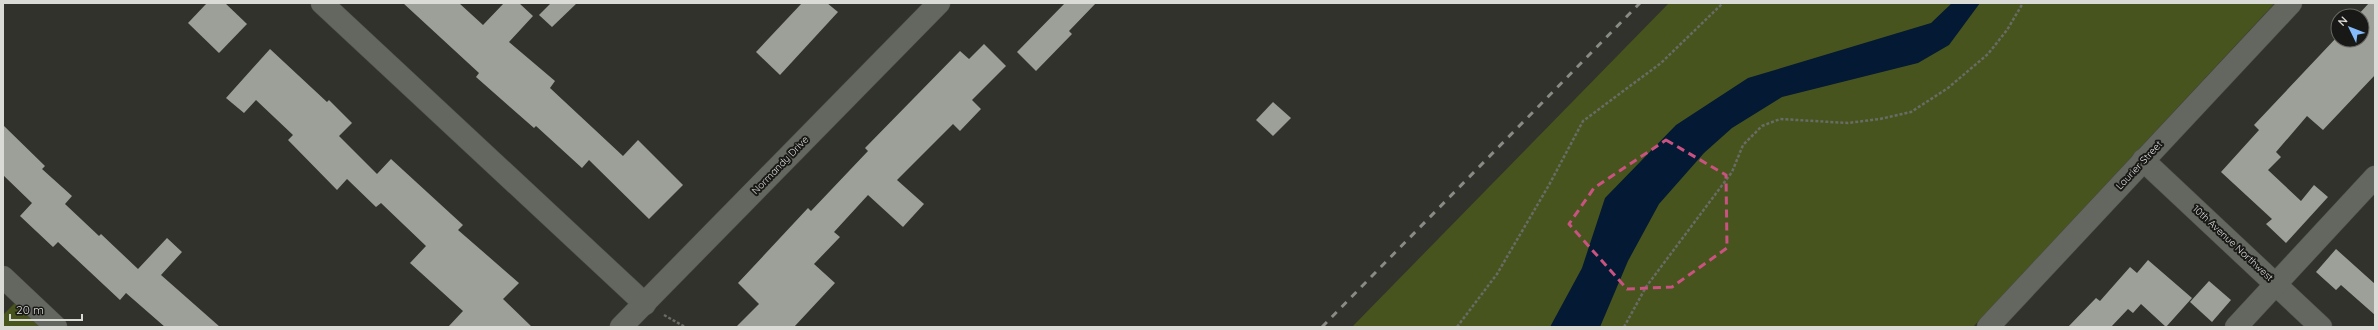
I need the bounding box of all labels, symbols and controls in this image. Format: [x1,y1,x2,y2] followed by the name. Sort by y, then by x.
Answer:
[2330,8,2370,48] north arrow
[2335,13,2351,29] text: N
[749,133,812,197] street label: Normandy Drive
[2113,137,2165,192] street label: Laurier Street
[2190,202,2277,284] street label: 10th Avenue Northwest
[10,296,82,322] scale bar
[16,302,44,317] text: 20 m

